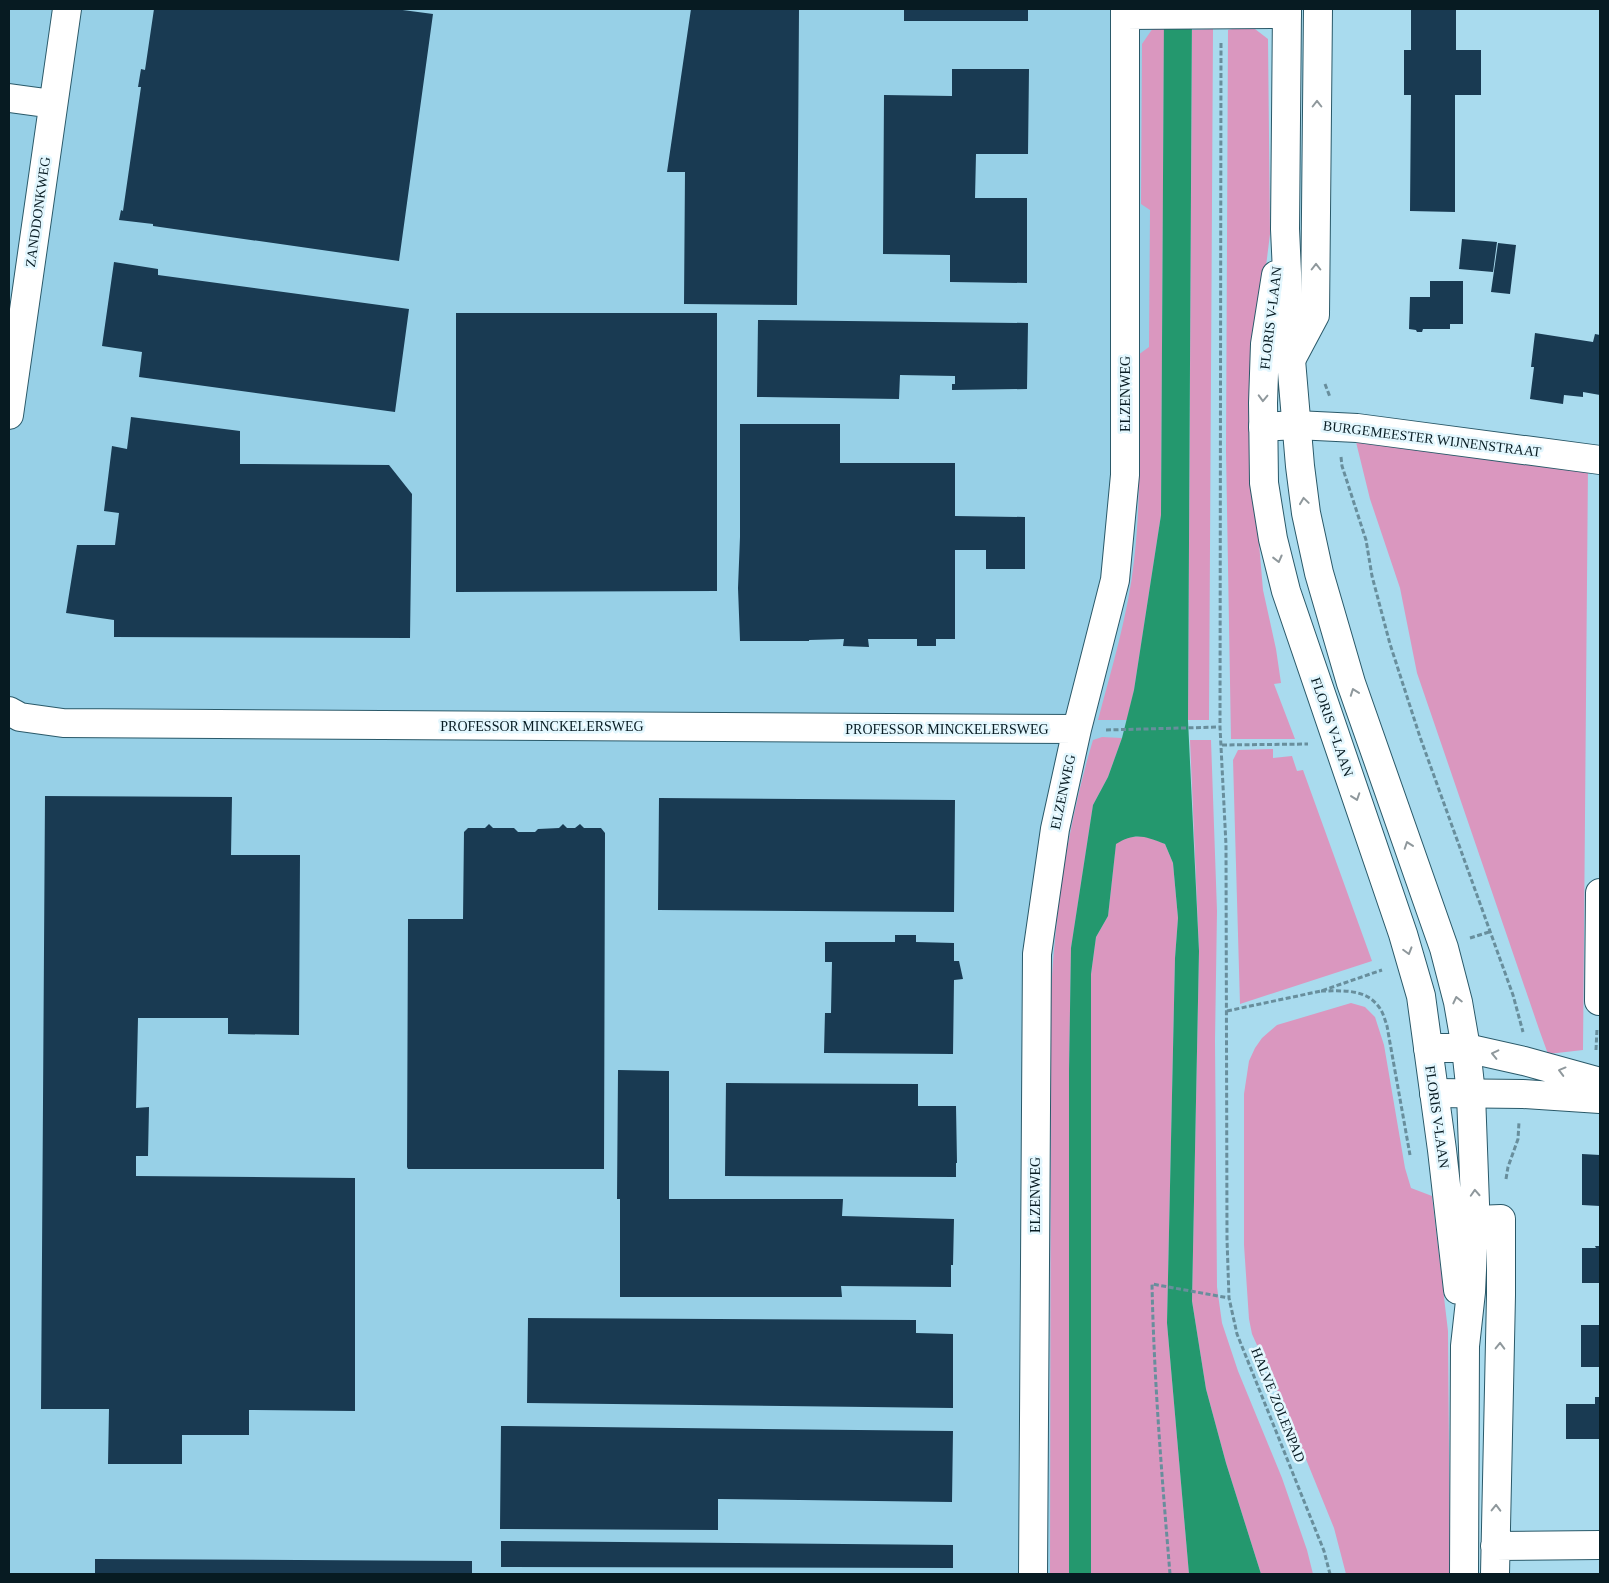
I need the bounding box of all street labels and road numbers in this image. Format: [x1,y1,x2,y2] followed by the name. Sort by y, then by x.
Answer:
[23,156,53,268] street label: ZANDDONKWEG
[1257,266,1285,370] street label: FLORIS V-LAAN
[1118,356,1133,432] street label: ELZENWEG
[1322,418,1542,460] street label: BURGEMEESTER WIJNENSTRAAT
[1308,675,1356,779] street label: FLORIS V-LAAN
[440,719,644,734] street label: PROFESSOR MINCKELERSWEG
[845,722,1049,737] street label: PROFESSOR MINCKELERSWEG
[1048,753,1078,831] street label: ELZENWEG
[1422,1065,1452,1169] street label: FLORIS V-LAAN
[1028,1157,1043,1233] street label: ELZENWEG
[1248,1346,1308,1464] street label: HALVE ZOLENPAD

